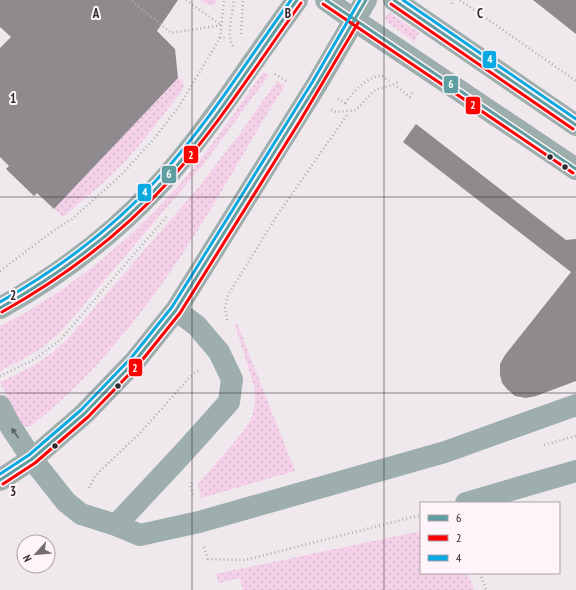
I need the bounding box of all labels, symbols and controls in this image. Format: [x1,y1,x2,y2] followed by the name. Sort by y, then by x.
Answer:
[92,5,100,22] text: A
[285,5,291,22] text: B
[477,5,483,22] text: C
[482,50,497,69] line badge: 4
[487,52,493,66] text: 4
[443,75,459,94] line badge: 6
[448,77,454,91] text: 6
[10,90,16,107] text: 1
[465,96,481,115] line badge: 2
[470,98,476,112] text: 2
[183,145,199,164] line badge: 2
[188,148,194,162] text: 2
[545,152,555,162] unlabelled marker
[560,162,570,172] unlabelled marker
[161,165,177,184] line badge: 6
[166,167,172,181] text: 6
[137,183,152,202] line badge: 4
[142,185,148,199] text: 4
[10,287,16,304] text: 2
[128,358,143,377] line badge: 2
[132,361,138,375] text: 2
[113,381,123,391] unlabelled marker
[11,428,19,438] one-way arrow
[50,441,60,451] unlabelled marker
[10,483,16,500] text: 3
[420,502,560,574] legend
[456,510,461,525] text: 6
[456,530,461,545] text: 2
[16,534,56,574] north arrow
[456,550,462,565] text: 4
[19,553,35,564] text: N

